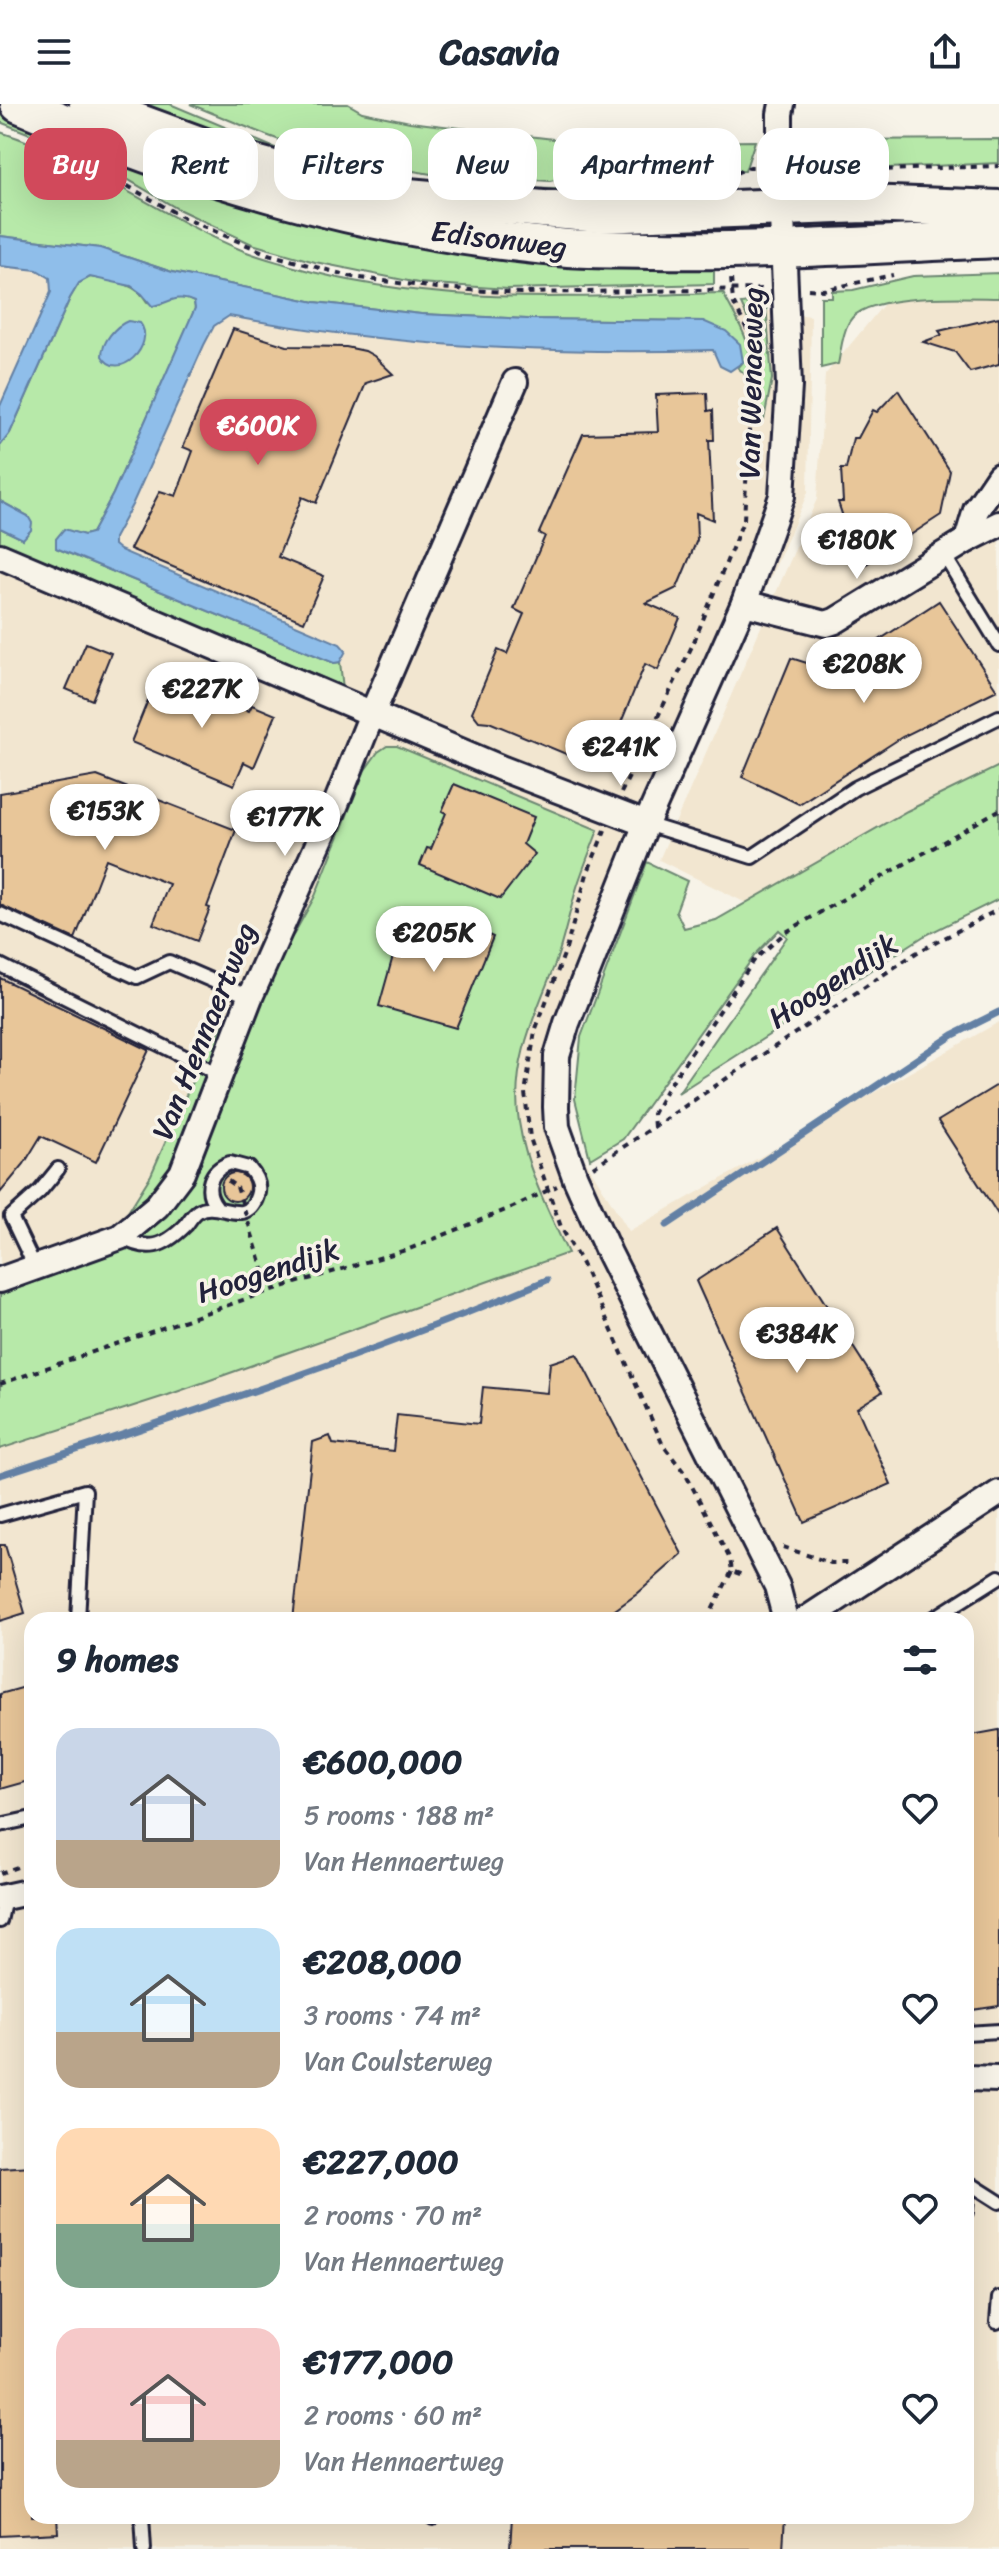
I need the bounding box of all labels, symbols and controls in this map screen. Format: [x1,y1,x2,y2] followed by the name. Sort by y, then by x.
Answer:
[440,20,559,84] text: Casavia
[32,30,76,74] icon: menu
[923,30,967,74] icon: share
[24,128,127,200] chip: Buy
[143,128,258,200] chip: Rent
[274,128,412,200] chip: Filters
[428,128,537,200] chip: New
[553,128,741,200] chip: Apartment
[757,128,889,200] chip: House
[428,204,570,274] street label: Edisonweg
[722,287,780,479] street label: Van Wenaeweg
[202,399,314,467] pin: €600K
[218,402,298,448] text: €600K
[801,513,913,581] pin: €180K
[819,516,895,562] text: €180K
[808,637,920,705] pin: €208K
[824,640,904,686] text: €208K
[146,662,258,730] pin: €227K
[163,665,241,711] text: €227K
[565,720,677,788] pin: €241K
[583,723,659,769] text: €241K
[49,784,161,852] pin: €153K
[68,787,142,833] text: €153K
[229,790,341,858] pin: €177K
[248,793,322,839] text: €177K
[378,906,490,974] pin: €205K
[394,909,474,955] text: €205K
[136,914,272,1148] street label: Van Hennaertweg
[757,918,910,1044] street label: Hoogendijk
[190,1223,346,1319] street label: Hoogendijk
[741,1307,853,1375] pin: €384K
[757,1310,837,1356] text: €384K
[56,1630,178,1690] text: 9 homes
[898,1638,942,1682] icon: filters
[304,1732,462,1792] text: €600,000
[120,1760,216,1856] icon: home
[898,1786,942,1830] icon: heart
[304,1792,494,1838] text: 5 rooms · 188 m²
[304,1838,504,1884] text: Van Hennaertweg
[304,1932,462,1992] text: €208,000
[120,1960,216,2056] icon: home
[898,1986,942,2030] icon: heart
[304,1992,481,2038] text: 3 rooms · 74 m²
[304,2038,493,2084] text: Van Coulsterweg
[304,2132,459,2192] text: €227,000
[120,2160,216,2256] icon: home
[898,2186,942,2230] icon: heart
[304,2192,482,2238] text: 2 rooms · 70 m²
[304,2238,504,2284] text: Van Hennaertweg
[304,2332,454,2392] text: €177,000
[120,2360,216,2456] icon: home
[898,2386,942,2430] icon: heart
[304,2392,482,2438] text: 2 rooms · 60 m²
[304,2438,504,2484] text: Van Hennaertweg

